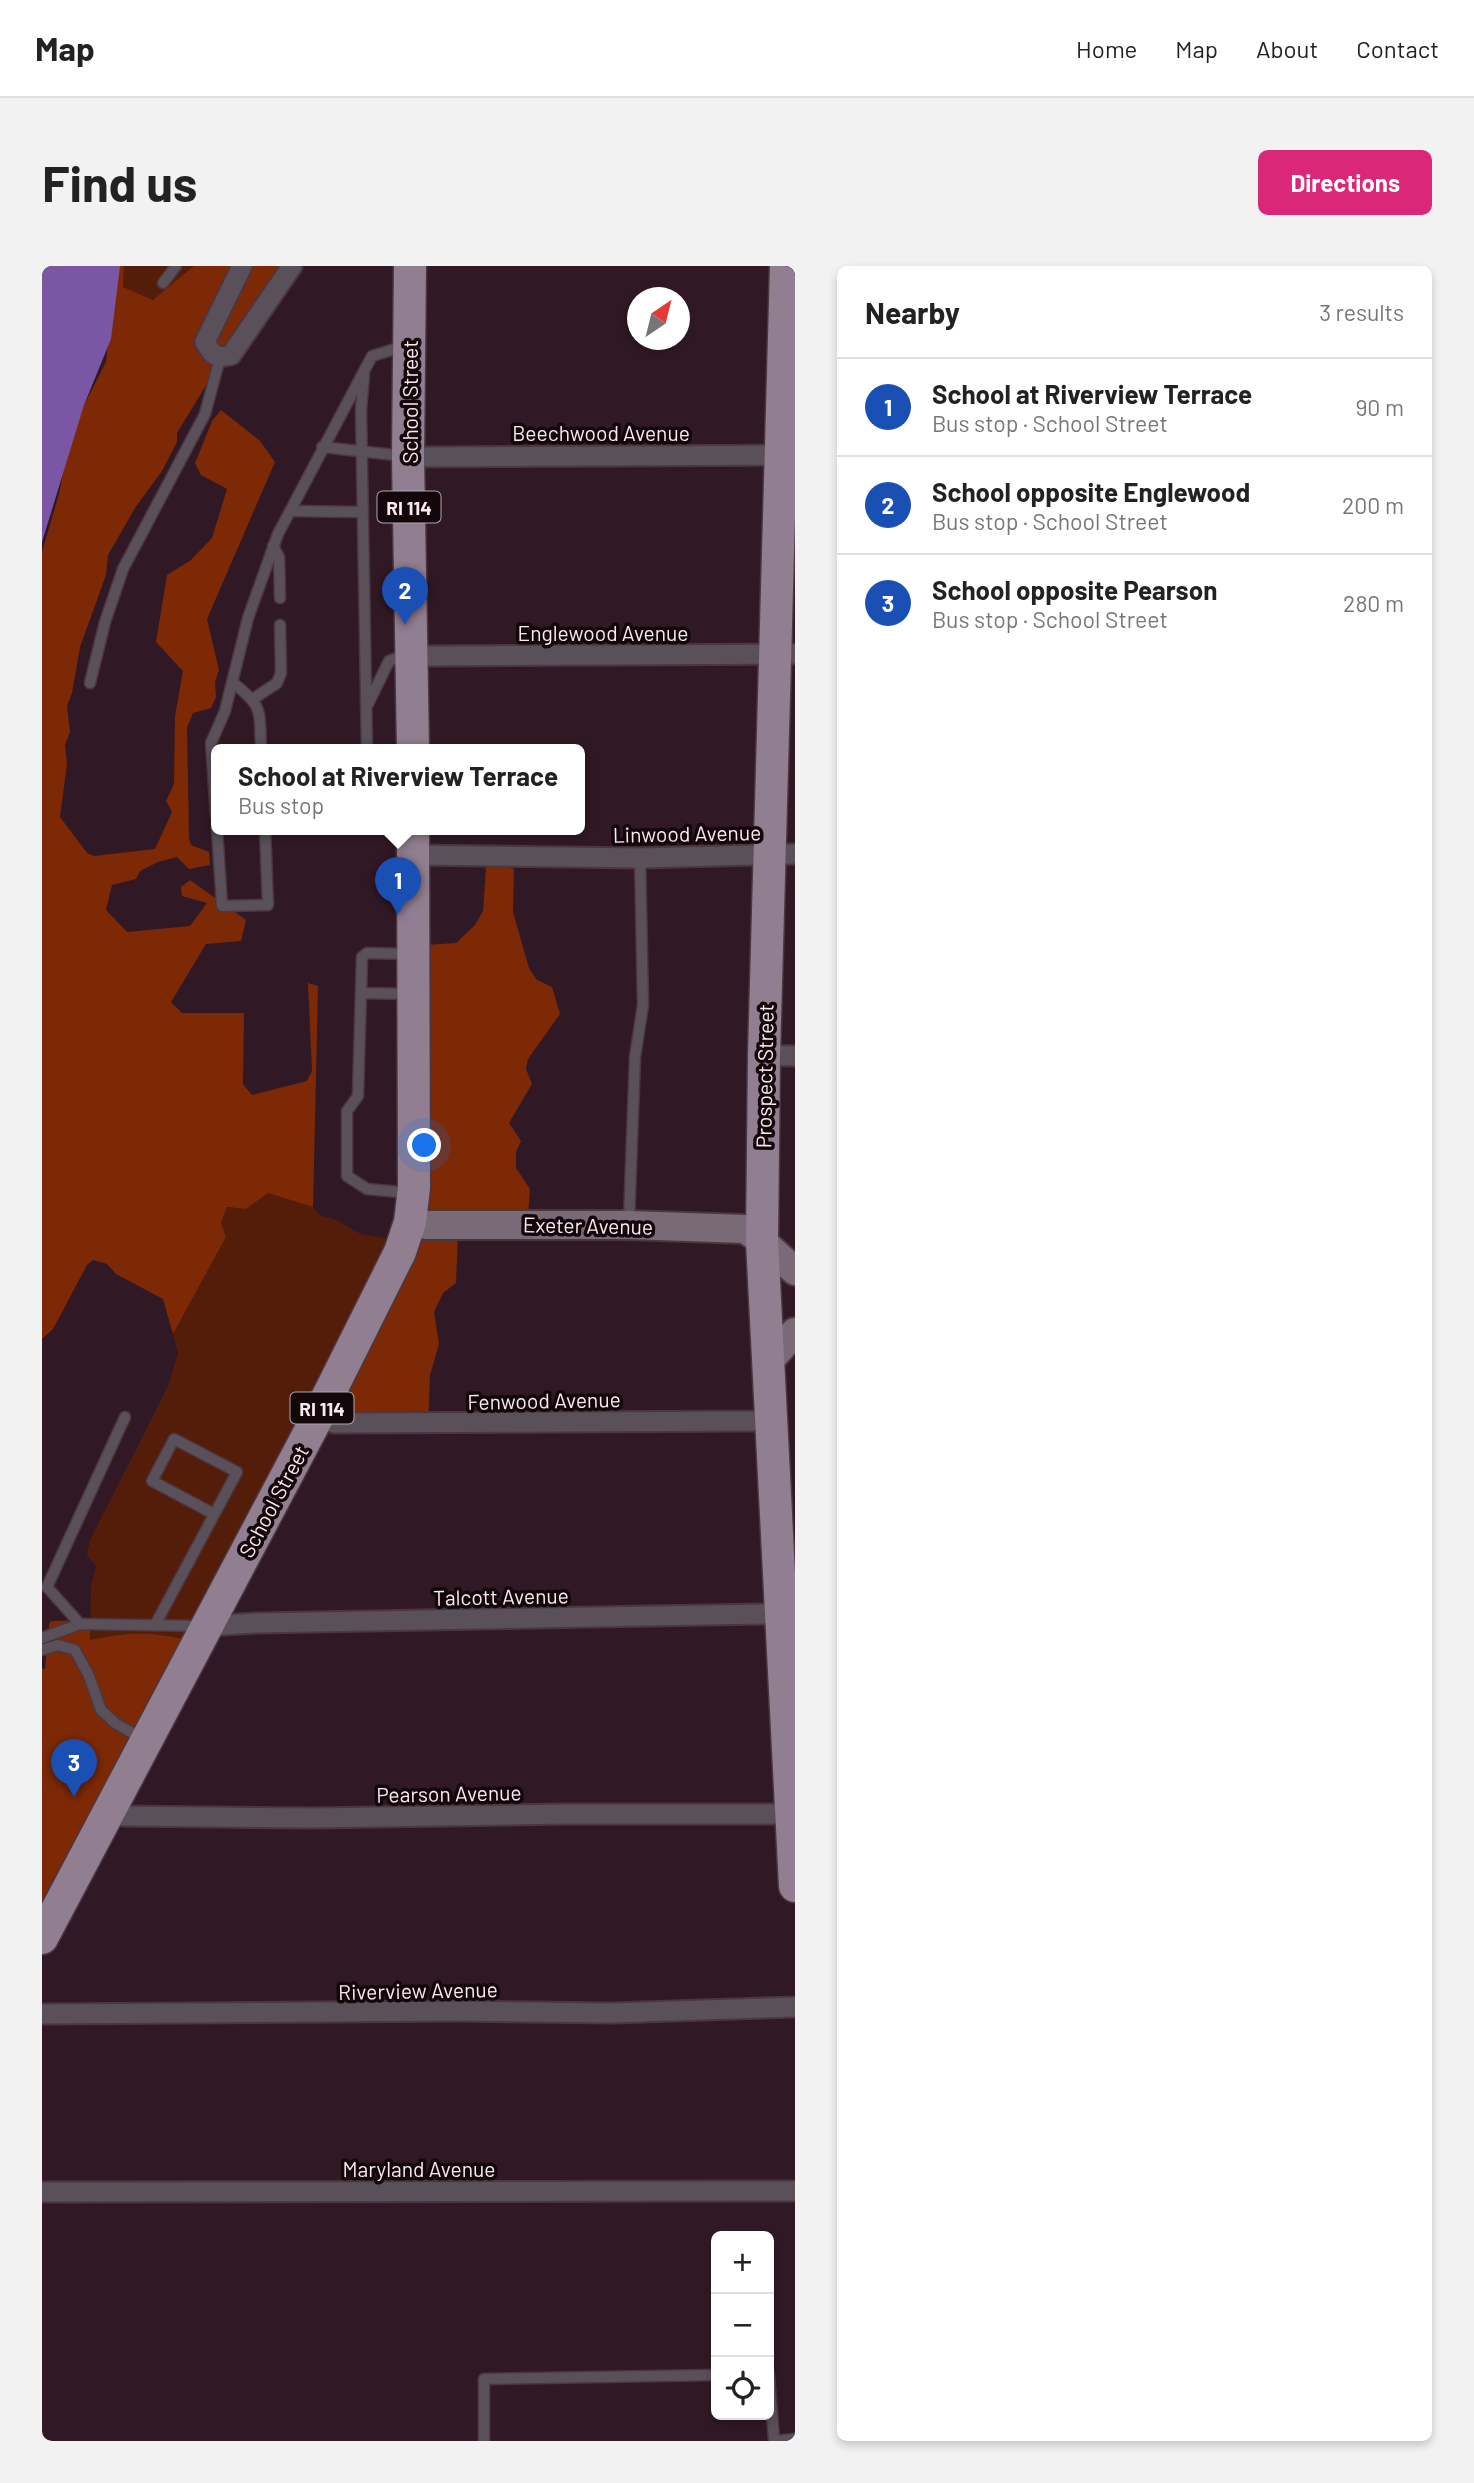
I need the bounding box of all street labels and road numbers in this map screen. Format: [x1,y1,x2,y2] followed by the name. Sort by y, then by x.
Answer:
[397,340,422,464] street label: School Street
[512,420,690,445] street label: Beechwood Avenue
[378,492,440,522] road number: RI 114
[517,620,689,645] street label: Englewood Avenue
[613,819,761,847] street label: Linwood Avenue
[750,1004,778,1148] street label: Prospect Street
[523,1211,653,1239] street label: Exeter Avenue
[467,1386,621,1414] street label: Fenwood Avenue
[290,1392,354,1424] road number: RI 114
[233,1441,313,1561] street label: School Street
[433,1582,569,1610] street label: Talcott Avenue
[376,1779,522,1807] street label: Pearson Avenue
[338,1976,498,2004] street label: Riverview Avenue
[343,2156,495,2181] street label: Maryland Avenue

